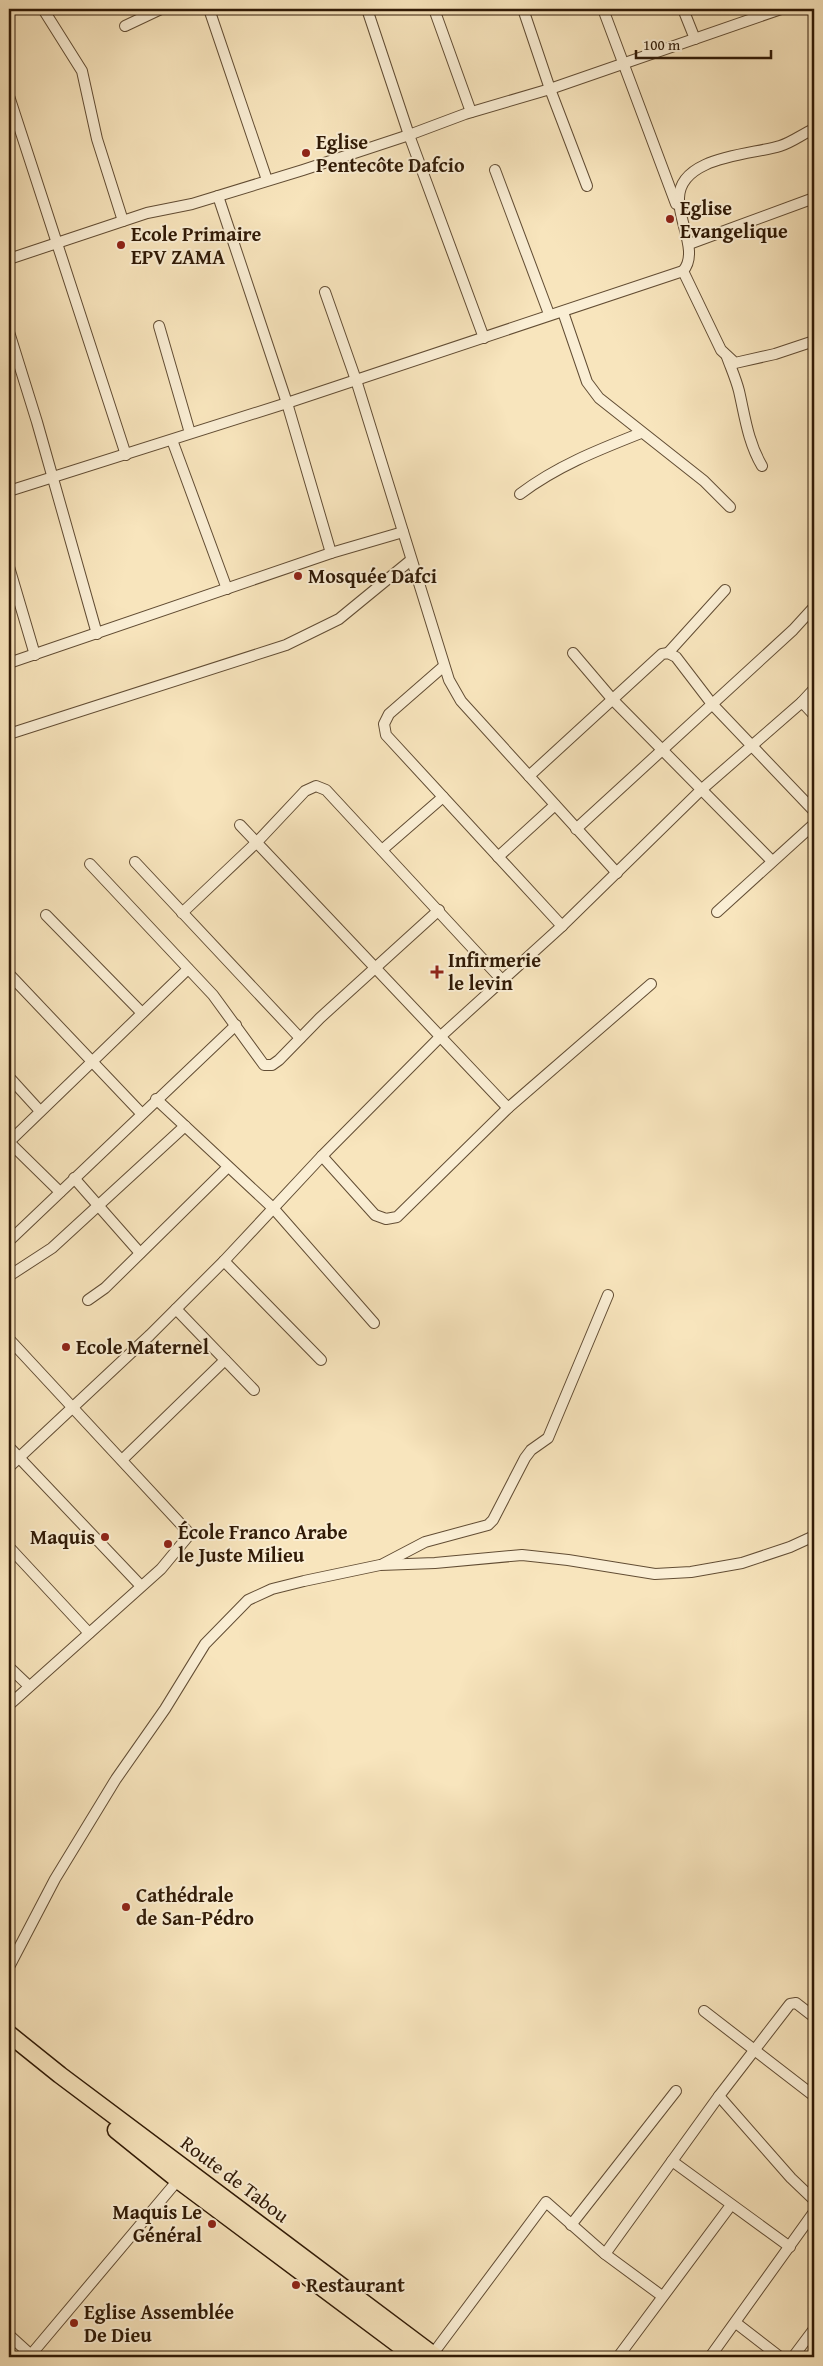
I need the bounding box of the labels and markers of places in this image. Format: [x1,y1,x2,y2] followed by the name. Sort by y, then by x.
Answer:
[316,127,465,179] place label: Eglise Pentecôte Dafcio
[300,147,312,159] marker: Eglise Pentecôte Dafcio
[680,193,788,245] place label: Eglise Evangelique
[664,213,676,225] marker: Eglise Evangelique
[131,219,262,271] place label: Ecole Primaire EPV ZAMA
[115,239,127,251] marker: Ecole Primaire EPV ZAMA
[308,561,437,590] place label: Mosquée Dafci
[292,570,304,582] marker: Mosquée Dafci
[448,945,541,997] place label: Infirmerie le levin
[430,965,444,979] marker: Infirmerie le levin
[76,1332,209,1361] place label: Ecole Maternel
[60,1341,72,1353] marker: Ecole Maternel
[178,1517,348,1569] place label: École Franco Arabe le Juste Milieu
[30,1522,95,1551] place label: Maquis
[99,1531,111,1543] marker: Maquis
[162,1538,174,1550] marker: École Franco Arabe le Juste Milieu
[136,1880,254,1932] place label: Cathédrale de San-Pédro
[120,1901,132,1913] marker: Cathédrale de San-Pédro
[112,2197,202,2249] place label: Maquis Le Général
[206,2218,218,2230] marker: Maquis Le Général
[306,2270,405,2299] place label: Restaurant
[290,2279,302,2291] marker: Restaurant
[84,2297,234,2349] place label: Eglise Assemblée De Dieu
[68,2317,80,2329] marker: Eglise Assemblée De Dieu

